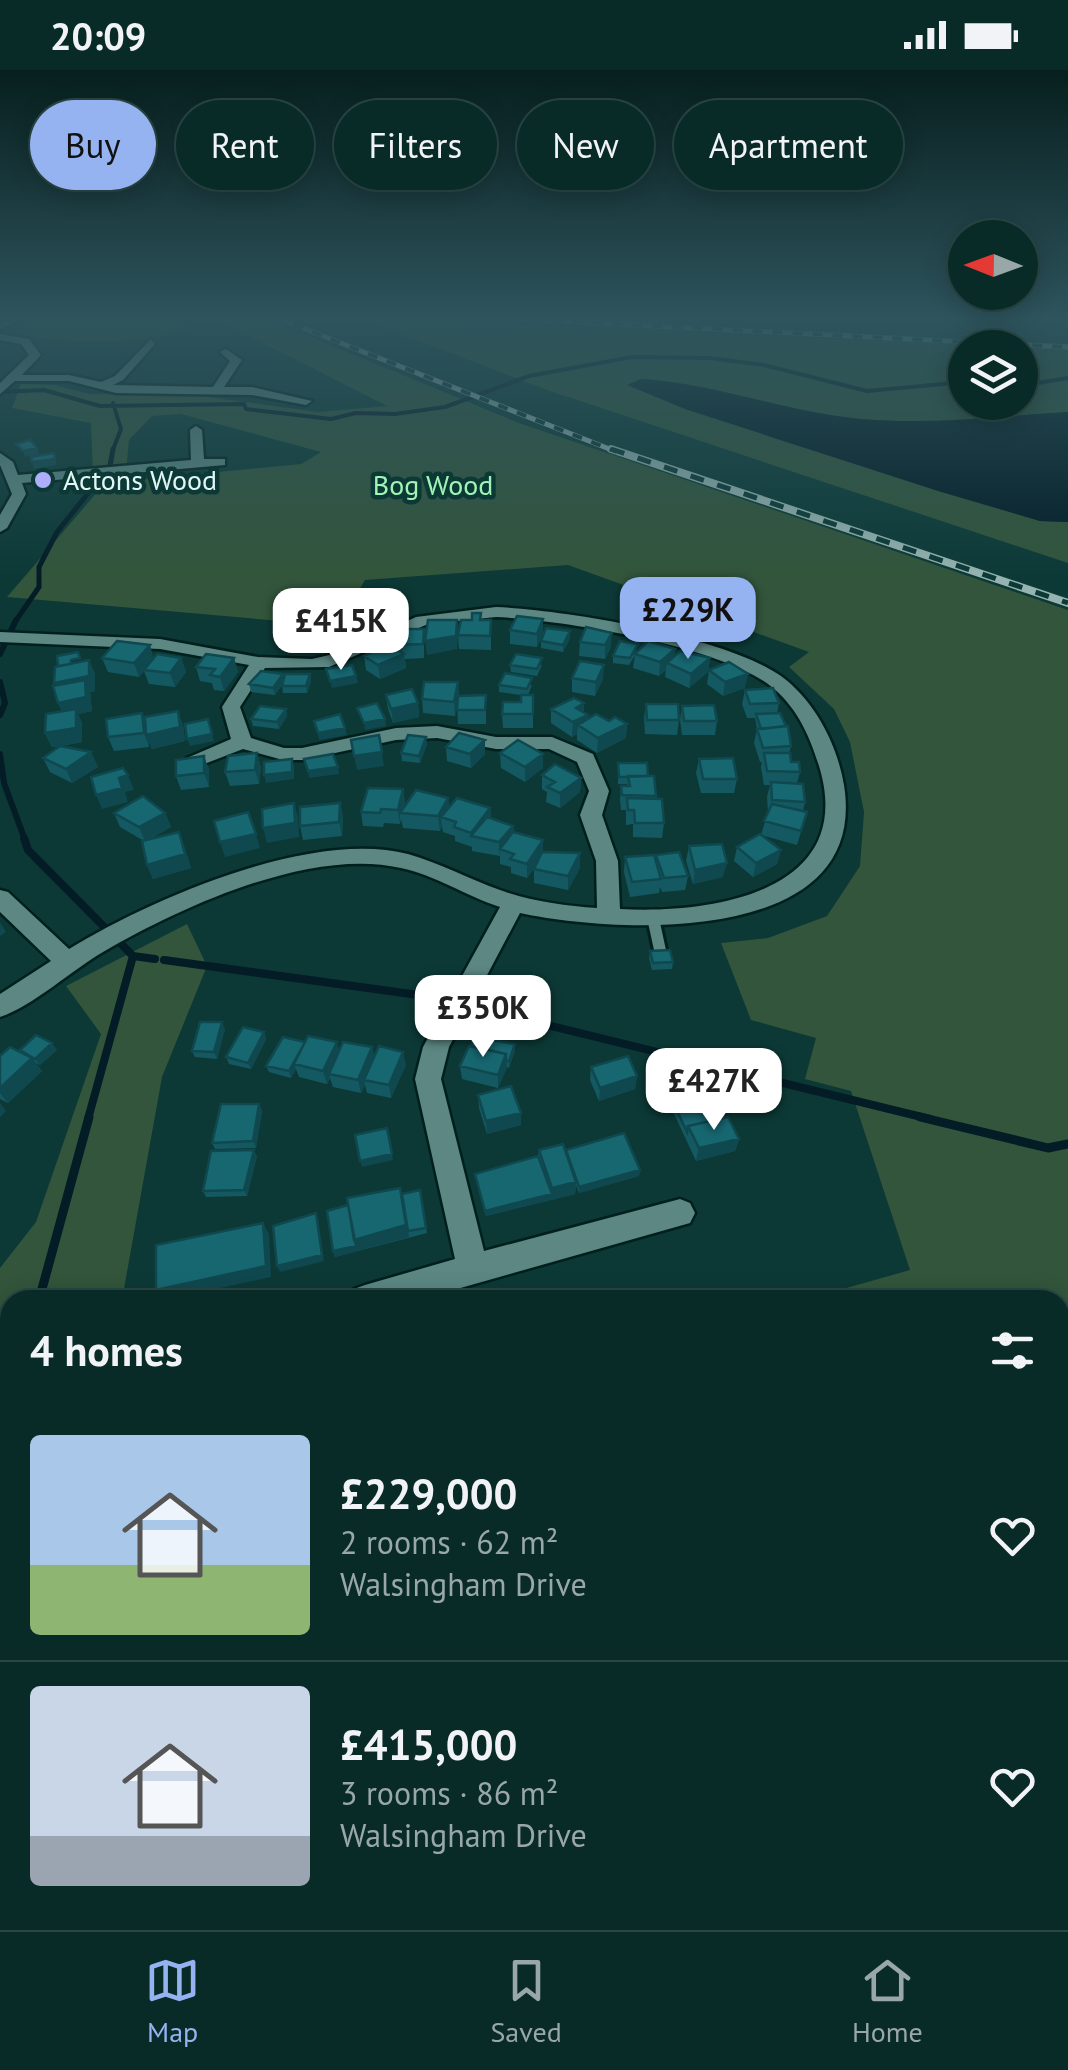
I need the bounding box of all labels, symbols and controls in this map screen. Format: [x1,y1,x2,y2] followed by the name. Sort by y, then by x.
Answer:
[50,11,146,60] text: 20:09
[30,100,156,190] chip: Buy
[176,100,314,190] chip: Rent
[334,100,497,190] chip: Filters
[517,100,654,190] chip: New
[674,100,903,190] chip: Apartment
[948,220,1038,310] north arrow
[948,220,1038,420] map controls
[948,330,1038,420] button: layers
[63,461,217,498] place label: Actons Wood
[373,466,493,503] park label: Bog Wood
[32,469,54,491] marker: Actons Wood
[618,577,758,662] pin: £229K
[271,588,411,673] pin: £415K
[642,588,734,630] text: £229K
[295,599,387,641] text: £415K
[413,975,553,1060] pin: £350K
[437,986,529,1028] text: £350K
[644,1048,784,1133] pin: £427K
[668,1059,760,1101] text: £427K
[30,1323,183,1378] text: 4 homes
[985,1323,1040,1378] icon: filters
[340,1466,517,1521] text: £229,000
[110,1475,230,1595] icon: home
[985,1508,1040,1563] icon: heart
[340,1521,558,1563] text: 2 rooms · 62 m²
[340,1563,587,1605] text: Walsingham Drive
[340,1717,517,1772] text: £415,000
[110,1726,230,1846] icon: home
[985,1759,1040,1814] icon: heart
[340,1772,558,1814] text: 3 rooms · 86 m²
[340,1814,587,1856] text: Walsingham Drive
[145,1953,200,2050] tab: Map
[490,1953,562,2050] tab: Saved
[852,1953,923,2050] tab: Home

